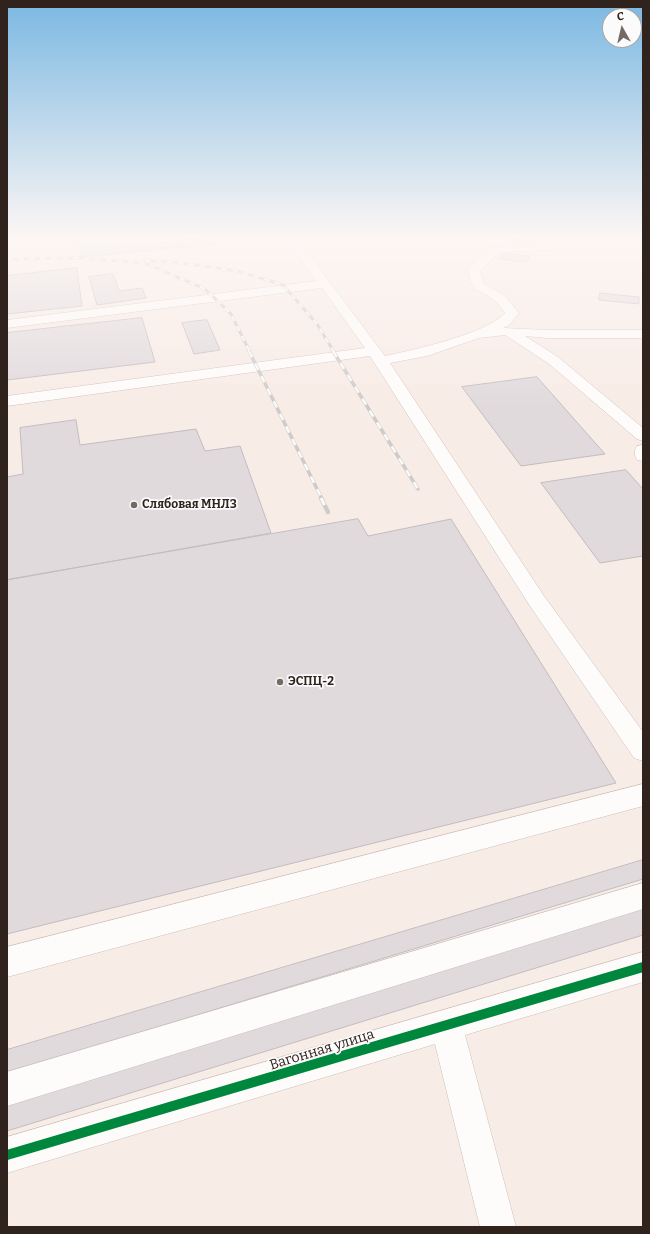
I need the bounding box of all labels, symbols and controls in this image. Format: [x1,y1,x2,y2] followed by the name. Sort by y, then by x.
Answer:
[602,8,642,48] north arrow
[616,10,625,24] text: С
[142,498,237,512] place label: Слябовая МНЛЗ
[129,500,139,510] marker: Слябовая МНЛЗ
[288,675,334,689] place label: ЭСПЦ-2
[275,677,285,687] marker: ЭСПЦ-2
[268,1026,376,1074] street label: Вагонная улица

